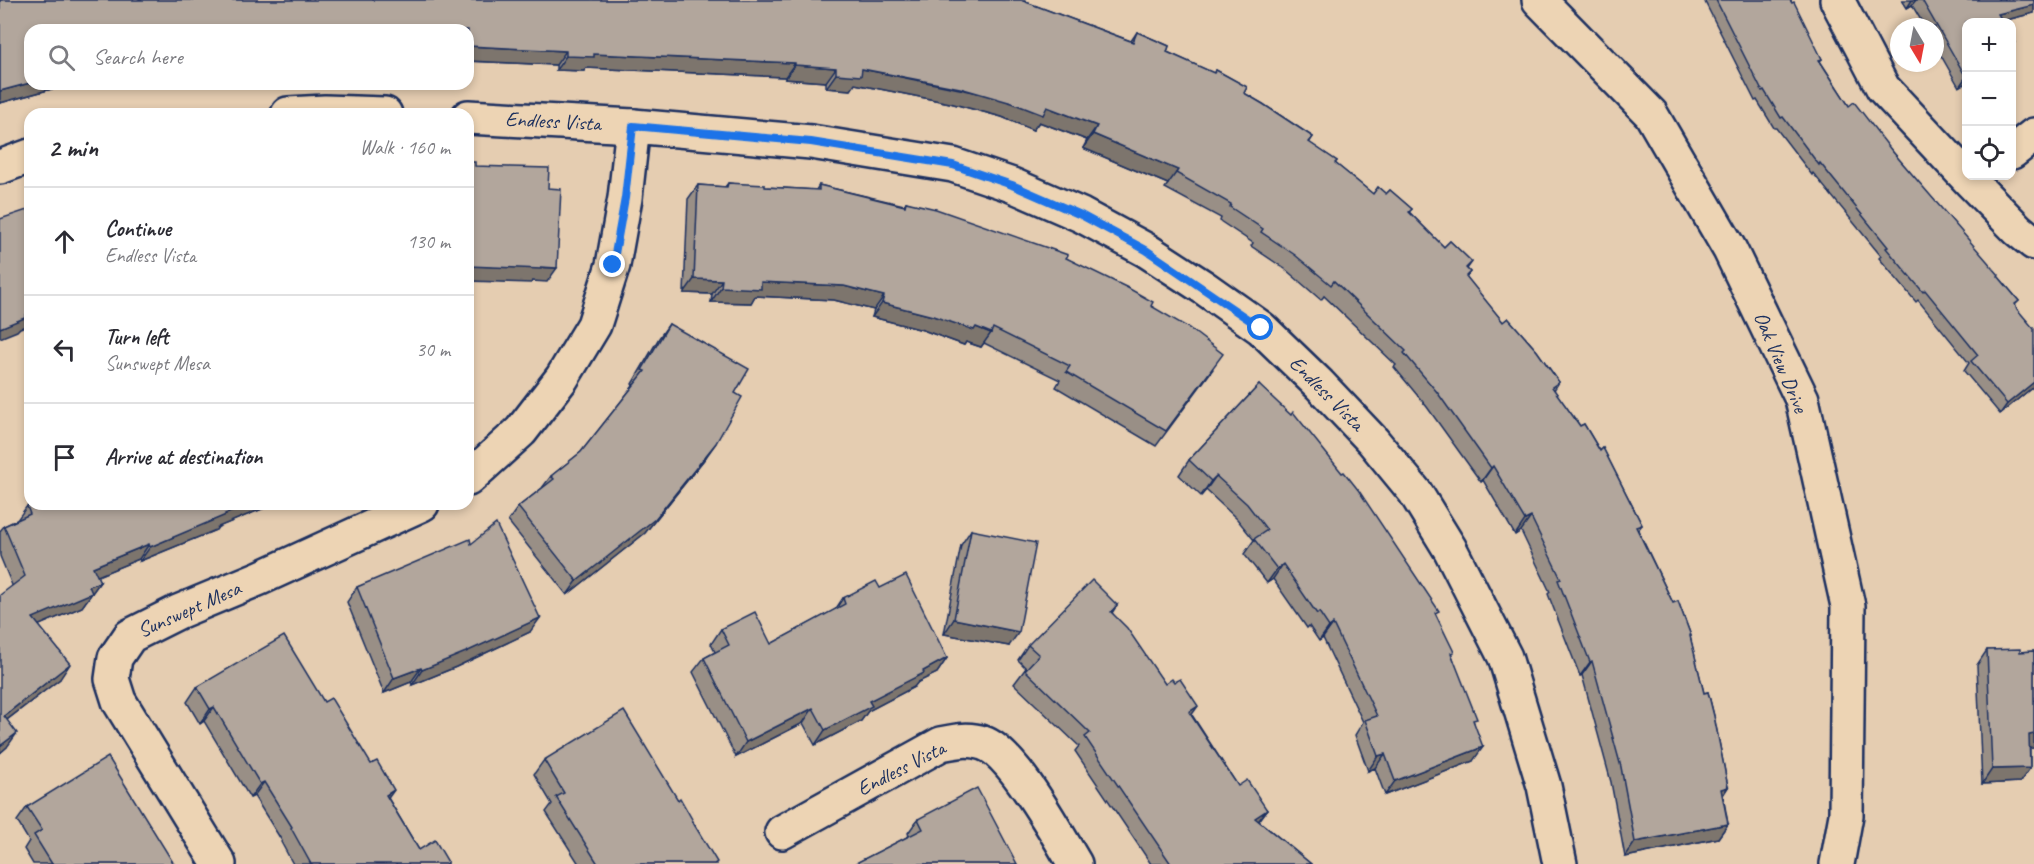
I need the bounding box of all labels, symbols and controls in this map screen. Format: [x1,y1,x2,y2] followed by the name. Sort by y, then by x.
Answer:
[1890,18,1944,72] north arrow
[1962,18,2016,180] map controls
[1962,18,2016,72] button: +
[24,24,474,90] search box
[45,41,78,74] icon: search
[93,43,183,71] text: Search here
[1962,72,2016,126] button: −
[505,106,604,137] street label: Endless Vista
[1962,126,2016,180] button: locate
[48,131,98,164] text: 2 min
[360,135,450,160] text: Walk · 160 m
[105,215,171,243] text: Continue
[48,225,81,258] icon: ahead
[407,229,450,254] text: 130 m
[105,243,196,268] text: Endless Vista
[599,251,625,277] route end
[1748,308,1814,417] street label: Oak View Drive
[1247,314,1273,340] route start
[105,323,169,351] text: Turn left
[48,333,81,366] icon: left
[416,337,450,362] text: 30 m
[1284,350,1372,438] street label: Endless Vista
[105,351,210,376] text: Sunswept Mesa
[48,441,81,474] icon: arrive
[105,443,262,471] text: Arrive at destination
[133,574,246,643] street label: Sunswept Mesa
[853,734,952,801] street label: Endless Vista

